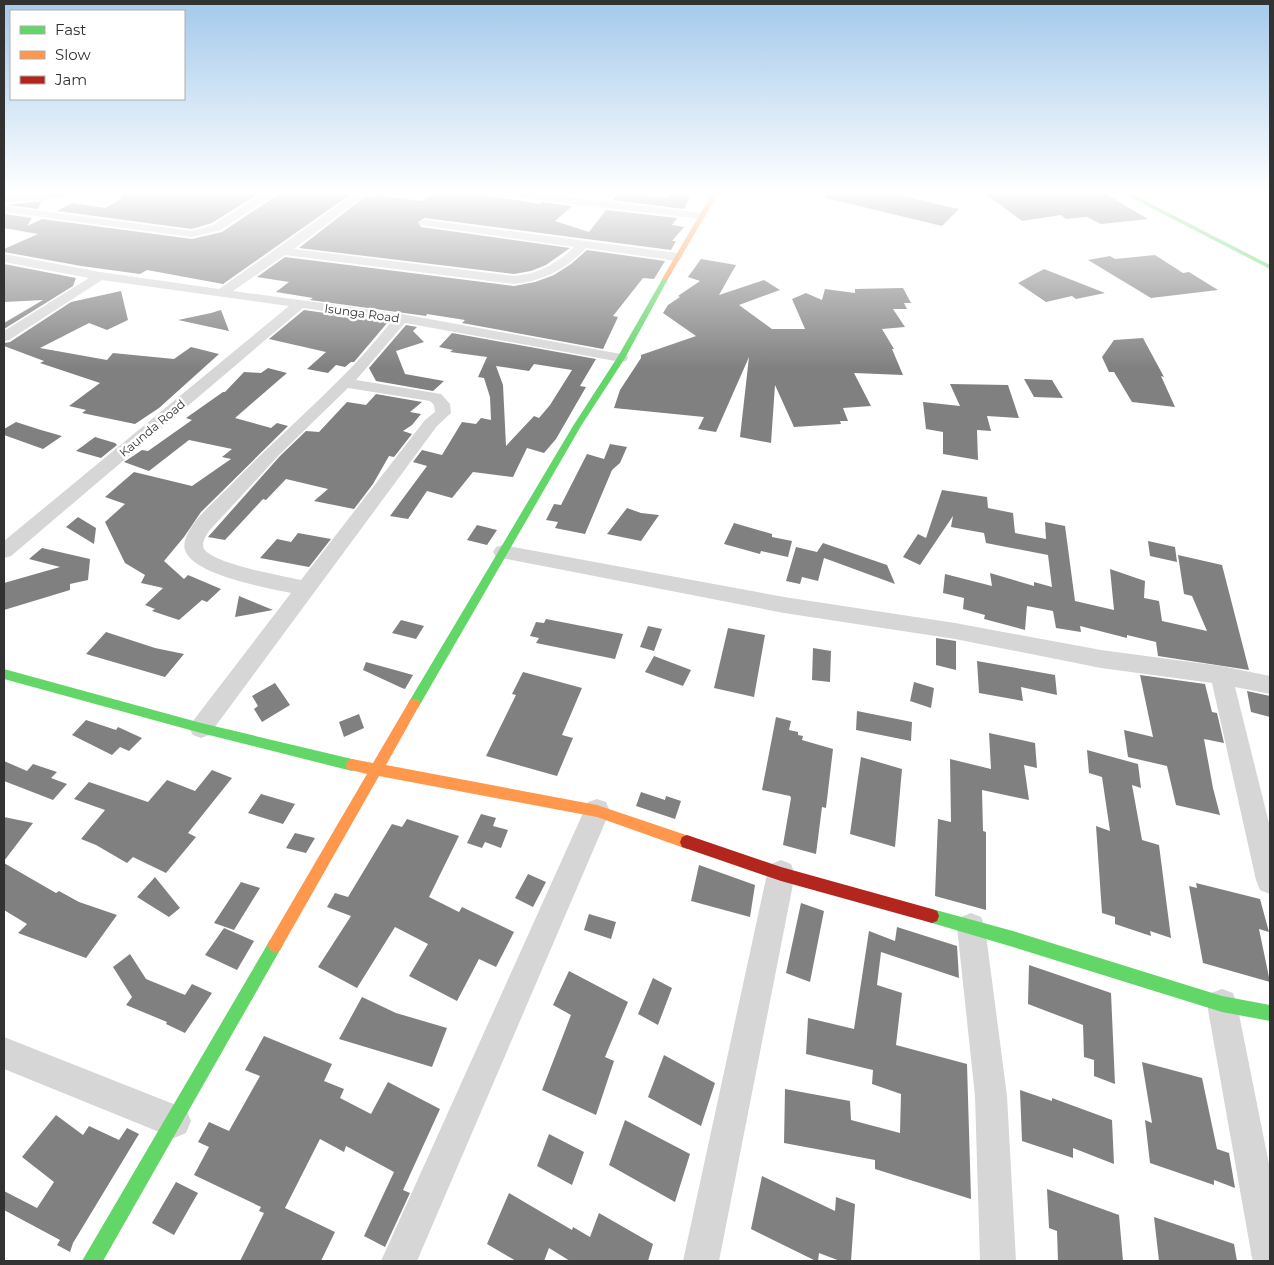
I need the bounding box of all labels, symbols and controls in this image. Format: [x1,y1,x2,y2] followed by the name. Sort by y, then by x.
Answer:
[10,10,185,100] legend
[55,20,86,39] text: Fast
[55,45,91,64] text: Slow
[54,70,87,89] text: Jam
[324,300,400,326] street label: Isunga Road
[116,396,188,460] street label: Kaunda Road

